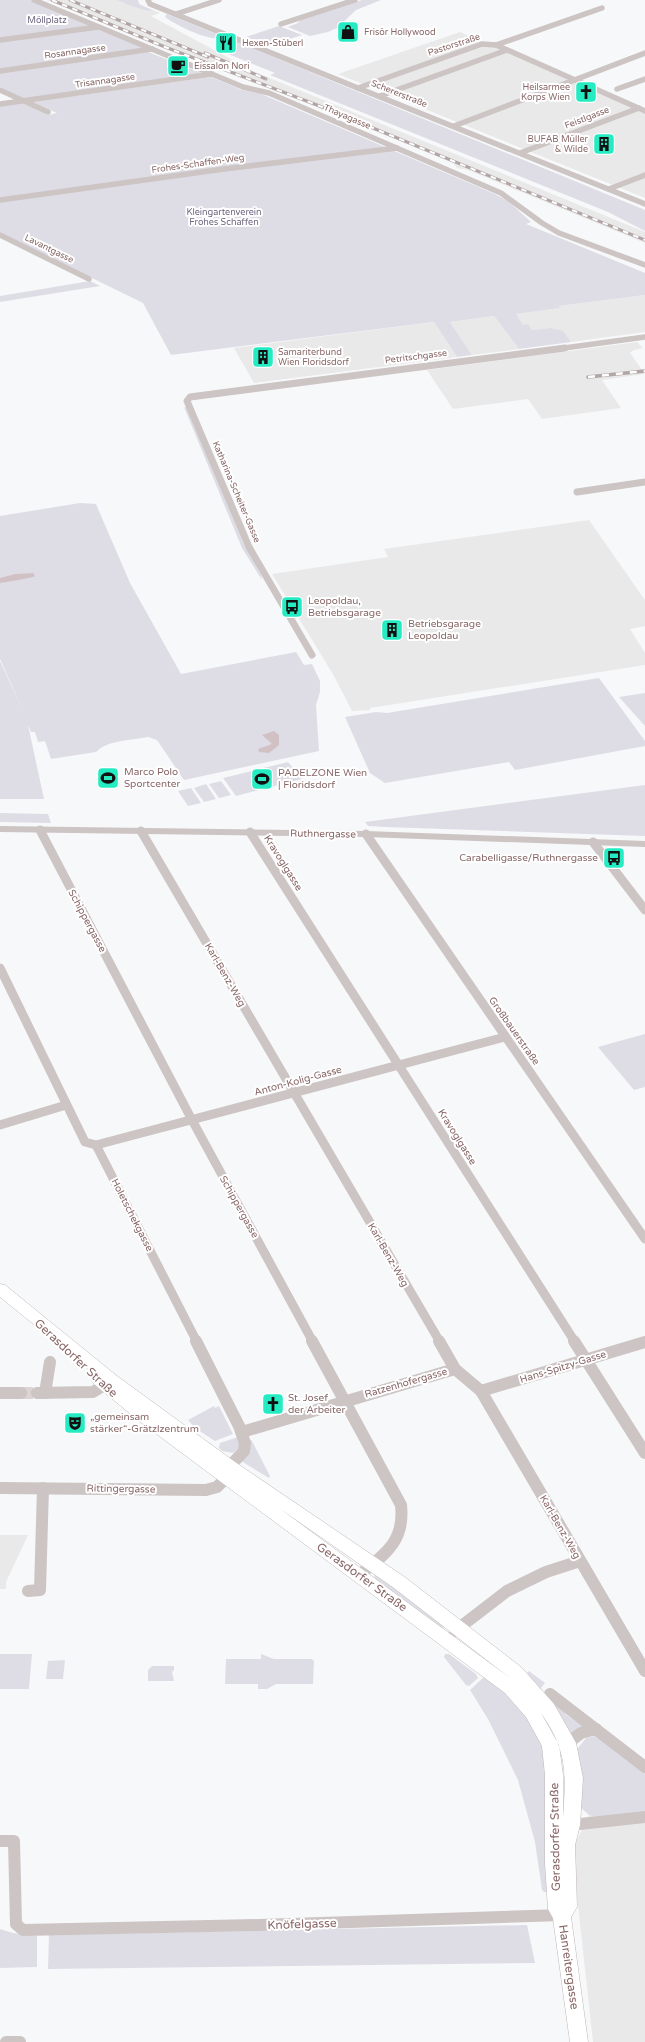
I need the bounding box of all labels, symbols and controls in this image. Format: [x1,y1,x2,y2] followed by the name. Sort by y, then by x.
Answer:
[27,15,67,26] park label: Möllplatz
[335,19,361,45] shop icon: Frisör Hollywood
[364,27,436,38] place label: Frisör Hollywood
[213,30,239,56] restaurant icon: Hexen-Stüberl
[427,31,481,59] street label: Pastorstraße
[242,38,303,49] place label: Hexen-Stüberl
[44,42,106,62] street label: Rosannagasse
[165,53,191,79] cafe icon: Eissalon Nori
[194,61,249,72] place label: Eissalon Nori
[74,71,136,91] street label: Trisannagasse
[369,78,429,110] street label: Schererstraße
[573,79,599,105] church icon: Heilsarmee Korps Wien
[521,82,570,103] place label: Heilsarmee Korps Wien
[322,102,372,132] street label: Thayagasse
[563,104,611,132] street label: Feistlgasse
[591,131,617,157] building icon: BUFAB Müller & Wilde
[528,134,589,155] place label: BUFAB Müller & Wilde
[151,152,245,176] street label: Frohes-Schaffen-Weg
[186,207,262,228] park label: Kleingartenverein Frohes Schaffen
[23,232,75,266] street label: Lavantgasse
[250,344,276,370] building icon: Samariterbund Wien Floridsdorf
[278,347,350,368] place label: Samariterbund Wien Floridsdorf
[384,348,448,366] street label: Petritschgasse
[210,440,262,544] street label: Katharina-Scheiter-Gasse
[279,594,305,620] bus stop icon: Leopoldau, Betriebsgarage
[308,595,381,619] place label: Leopoldau, Betriebsgarage
[379,617,405,643] building icon: Betriebsgarage Leopoldau
[408,618,481,642] place label: Betriebsgarage Leopoldau
[95,765,121,791] sports icon: Marco Polo Sportcenter
[124,766,180,790] place label: Marco Polo Sportcenter
[249,766,275,792] sports icon: PADELZONE Wien | Floridsdorf
[278,767,367,791] place label: PADELZONE Wien | Floridsdorf
[290,827,356,841] street label: Ruthnergasse
[261,833,305,893] street label: Kravoglgasse
[601,845,627,871] bus stop icon: Carabelligasse/Ruthnergasse
[459,852,598,864] place label: Carabelligasse/Ruthnergasse
[65,888,109,955] street label: Schippergasse
[202,941,248,1009] street label: Karl-Benz-Weg
[486,995,542,1068] street label: Großbauerstraße
[253,1063,343,1098] street label: Anton-Kolig-Gasse
[435,1107,479,1167] street label: Kravoglgasse
[217,1174,261,1240] street label: Schippergasse
[109,1177,156,1254] street label: Holetschekgasse
[365,1221,411,1289] street label: Karl-Benz-Weg
[32,1316,121,1400] street label: Gerasdorfer Straße
[518,1348,608,1386] street label: Hans-Spitzy-Gasse
[363,1365,449,1401] street label: Ratzenhofergasse
[260,1391,286,1417] church icon: St. Josef der Arbeiter
[288,1392,345,1416] place label: St. Josef der Arbeiter
[62,1410,88,1436] theatre icon: „gemeinsam stärker“-Grätzlzentrum
[90,1411,199,1435] place label: „gemeinsam stärker“-Grätzlzentrum
[87,1482,156,1496] street label: Rittingergasse
[537,1493,583,1561] street label: Karl-Benz-Weg
[314,1540,410,1615] street label: Gerasdorfer Straße
[547,1783,563,1891] street label: Gerasdorfer Straße
[267,1916,337,1932] street label: Knöfelgasse
[556,1924,582,2011] street label: Hanreitergasse

